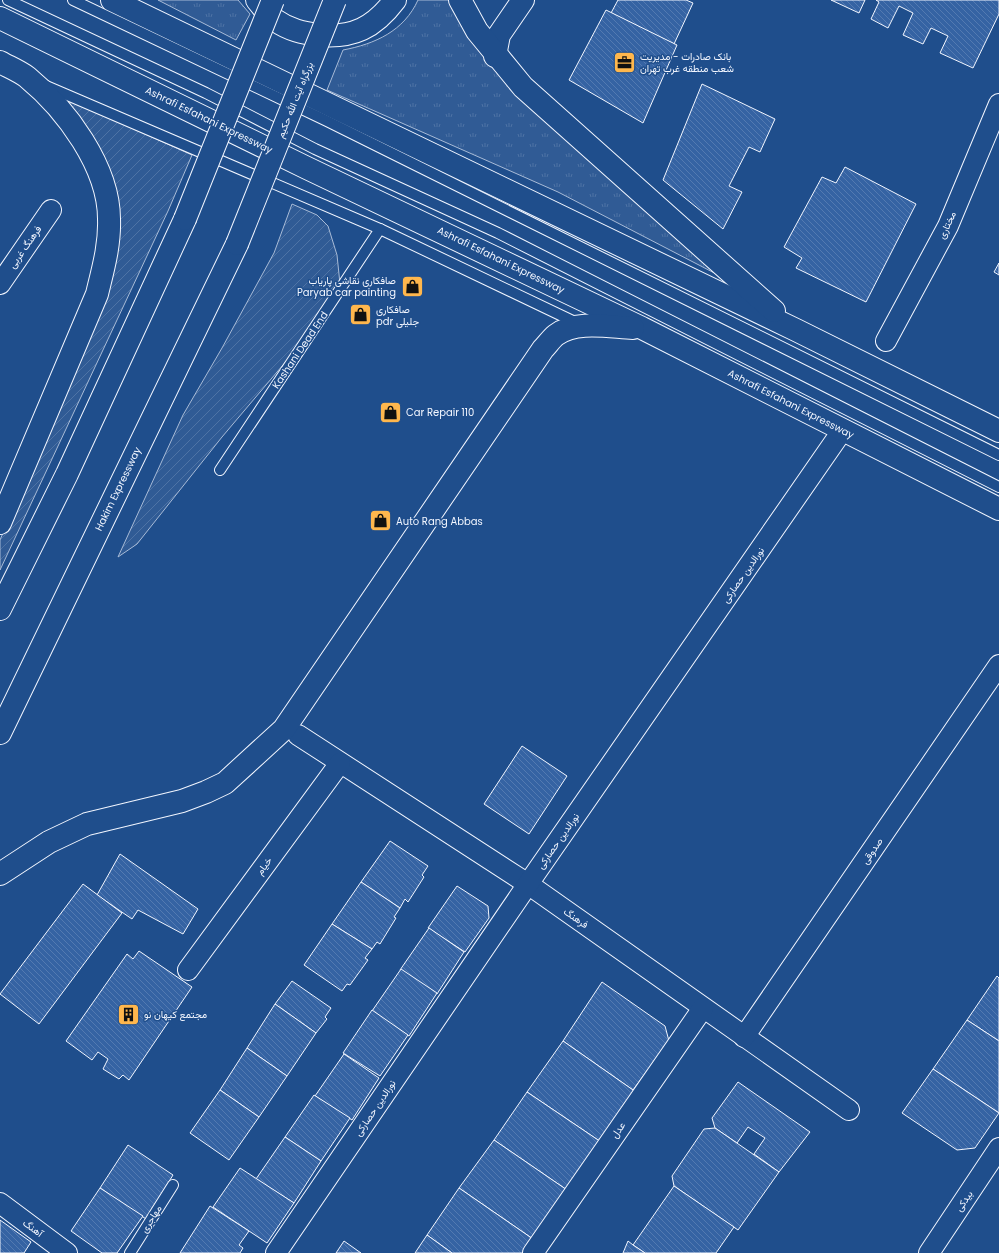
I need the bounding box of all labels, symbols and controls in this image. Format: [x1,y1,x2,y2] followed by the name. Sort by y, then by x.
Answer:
[611,49,637,75] office icon: بانک صادرات - مدیریت شعب منطقه غرب تهران
[640,49,734,76] place label: بانک صادرات - مدیریت شعب منطقه غرب تهران
[273,60,317,140] street label: بزرگراه آیت الله حکیم
[143,83,276,158] street label: Ashrafi Esfahani Expressway
[934,209,960,241] street label: مختاری
[5,222,46,271] street label: فرهنگ غربی
[435,223,568,298] street label: Ashrafi Esfahani Expressway
[297,273,396,300] place label: صافکاری نقاشی پاریاب Paryab car painting
[399,273,425,299] shop icon: صافکاری نقاشی پاریاب Paryab car painting
[348,302,374,328] shop icon: صافکاری pdr جلیلی
[376,302,419,329] place label: صافکاری pdr جلیلی
[269,308,331,392] street label: Kashani Dead End
[725,366,857,443] street label: Ashrafi Esfahani Expressway
[377,399,403,425] shop icon: Car Repair 110
[406,405,474,420] place label: Car Repair 110
[91,444,145,534] street label: Hakim Expressway
[367,508,393,534] shop icon: Auto Rang Abbas
[396,514,483,529] place label: Auto Rang Abbas
[718,544,768,606] street label: نورالدین حصارکی
[533,810,583,872] street label: نورالدین حصارکی
[858,835,886,867] street label: صدوقی
[252,854,276,878] street label: خیام
[560,904,592,932] street label: فرهنگ
[116,1001,142,1027] building icon: مجتمع کیهان نو
[144,1007,207,1022] place label: مجتمع کیهان نو
[351,1077,400,1139] street label: نورالدین حصارکی
[607,1119,629,1141] street label: عدل
[951,1187,977,1215] street label: بیدکی
[137,1202,165,1236] street label: مهاجری
[20,1215,47,1241] street label: آهنگ

